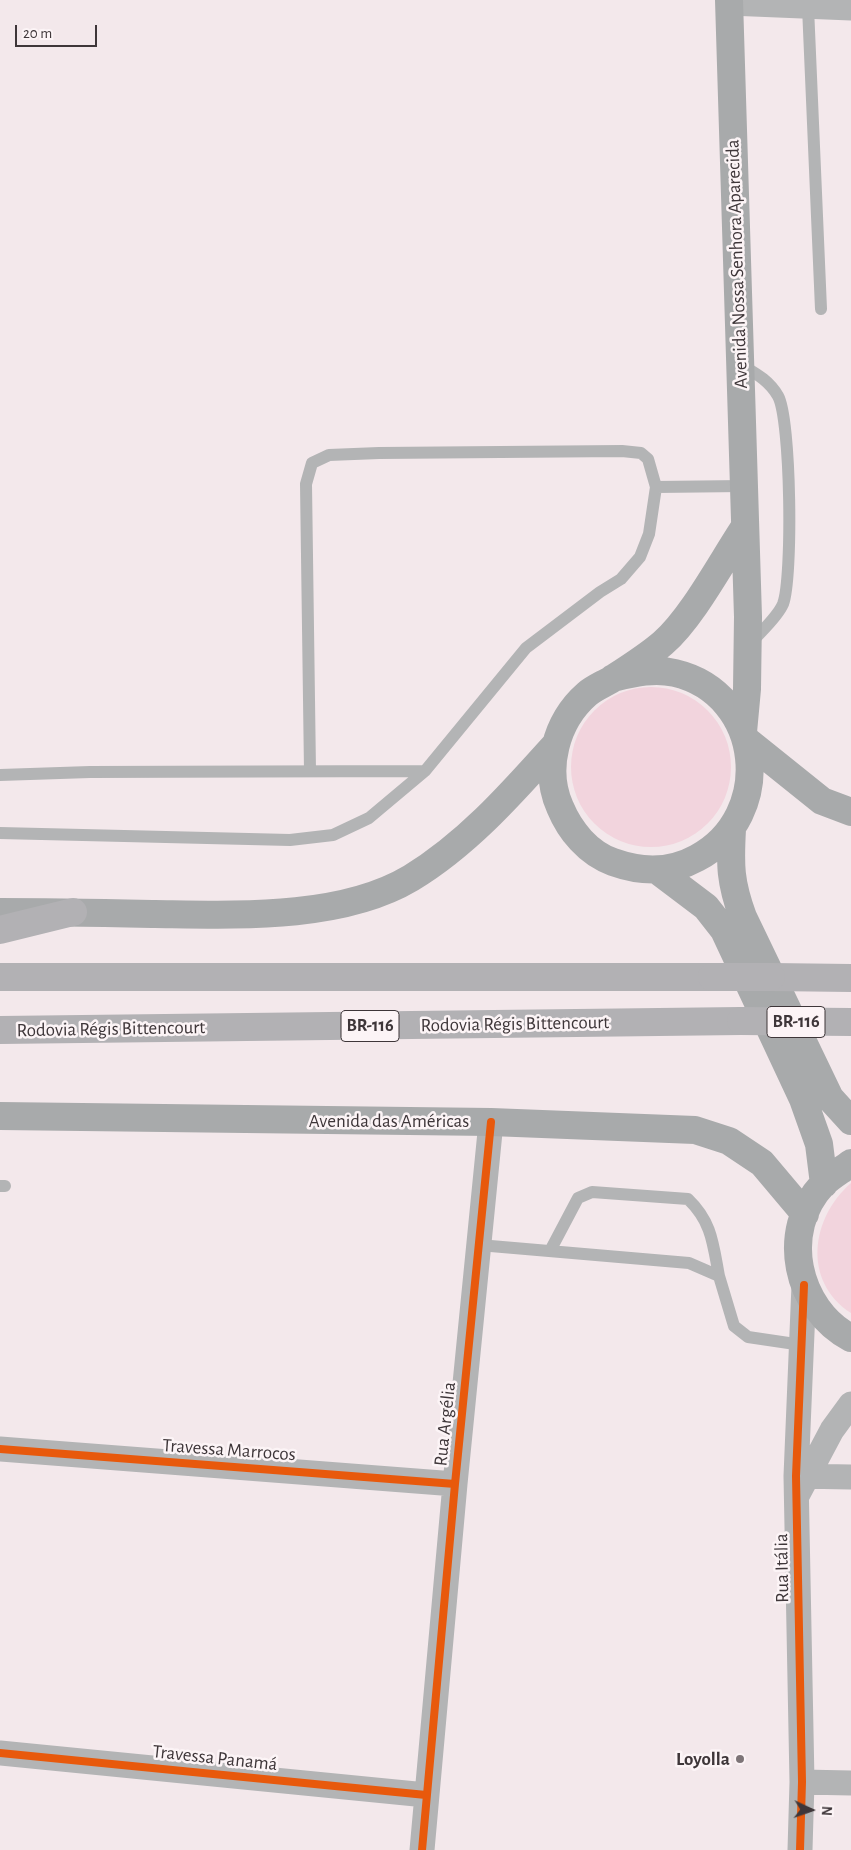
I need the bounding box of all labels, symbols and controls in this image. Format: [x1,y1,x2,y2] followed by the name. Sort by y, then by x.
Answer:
[18,15,100,47] scale bar
[23,26,52,41] text: 20 m
[721,139,753,389] street label: Avenida Nossa Senhora Aparecida
[767,1006,825,1038] road number: BR-116
[341,1010,399,1042] road number: BR-116
[420,1011,610,1037] street label: Rodovia Régis Bittencourt
[16,1016,206,1042] street label: Rodovia Régis Bittencourt
[309,1110,469,1132] street label: Avenida das Américas
[429,1381,461,1467] street label: Rua Argélia
[162,1434,296,1466] street label: Travessa Marrocos
[770,1533,794,1603] street label: Rua Itália
[151,1740,279,1776] street label: Travessa Panamá
[676,1748,730,1770] place label: Loyolla
[734,1753,746,1765] marker: Loyolla
[786,1785,836,1835] north arrow
[819,1806,833,1816] text: N

